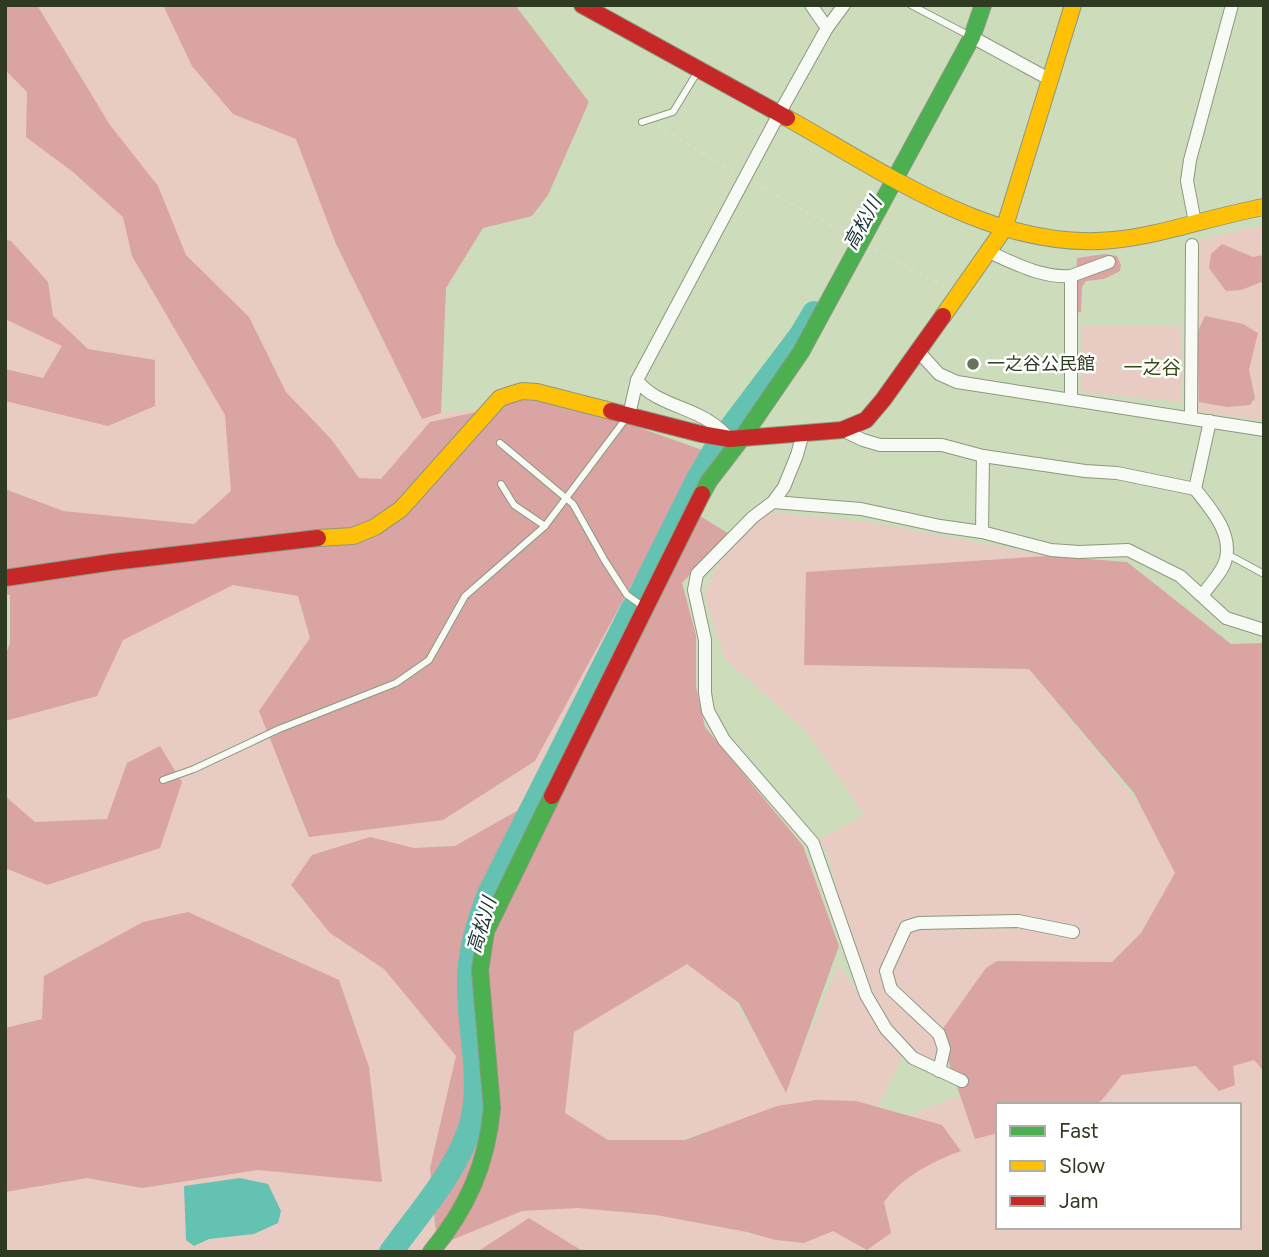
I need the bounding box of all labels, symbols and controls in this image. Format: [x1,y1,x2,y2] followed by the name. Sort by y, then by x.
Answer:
[839,191,887,254] water label: 高松川
[987,353,1095,375] place label: 一之谷公民館
[965,356,981,372] marker: 一之谷公民館
[1123,356,1181,379] district label: 一之谷
[462,893,501,956] water label: 高松川
[996,1103,1241,1229] legend
[1059,1118,1099,1143] text: Fast
[1059,1153,1105,1178] text: Slow
[1059,1188,1098,1213] text: Jam

